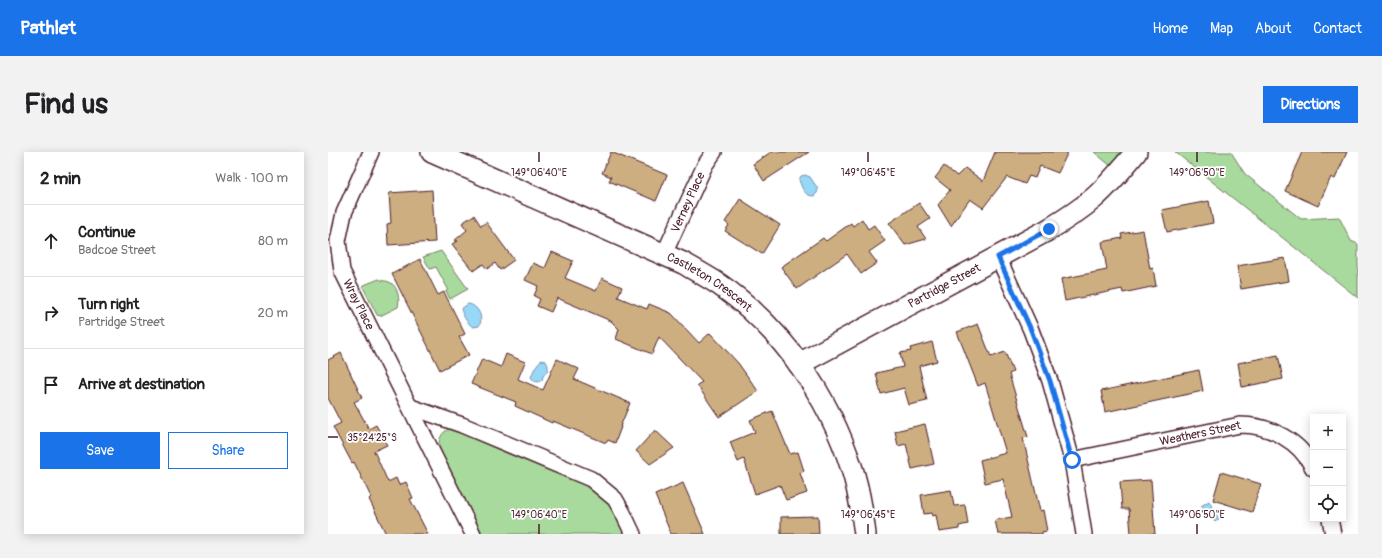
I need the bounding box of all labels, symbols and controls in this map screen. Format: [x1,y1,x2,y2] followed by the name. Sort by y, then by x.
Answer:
[20,16,76,40] text: Pathlet
[1153,20,1188,37] text: Home
[1210,20,1233,37] text: Map
[1255,20,1291,37] text: About
[1313,20,1362,37] text: Contact
[1263,86,1358,123] button: Directions
[24,87,108,122] text: Find us
[511,167,567,179] text: 149°06'40"E
[841,167,895,179] text: 149°06'45"E
[1169,167,1225,179] text: 149°06'50"E
[40,168,81,189] text: 2 min
[215,170,288,186] text: Walk · 100 m
[667,170,708,235] street label: Verney Place
[1040,220,1058,238] route end
[78,223,136,242] text: Continue
[40,230,62,252] icon: ahead
[258,233,288,249] text: 80 m
[78,242,156,258] text: Badcoe Street
[665,249,755,315] street label: Castleton Crescent
[905,260,983,311] street label: Partridge Street
[340,277,378,332] street label: Wray Place
[78,295,139,314] text: Turn right
[40,302,62,324] icon: right
[257,305,288,321] text: 20 m
[78,314,165,330] text: Partridge Street
[40,374,62,396] icon: arrive
[78,375,205,394] text: Arrive at destination
[1310,414,1346,522] map controls
[1310,414,1346,450] button: +
[1158,417,1242,449] street label: Weathers Street
[40,432,160,469] button: Save
[168,432,288,469] button: Share
[347,432,397,444] text: 35°24'25"S
[1310,450,1346,486] button: −
[1063,451,1081,469] route start
[1310,486,1346,522] button: locate
[511,509,567,521] text: 149°06'40"E
[841,509,895,521] text: 149°06'45"E
[1169,509,1225,521] text: 149°06'50"E

